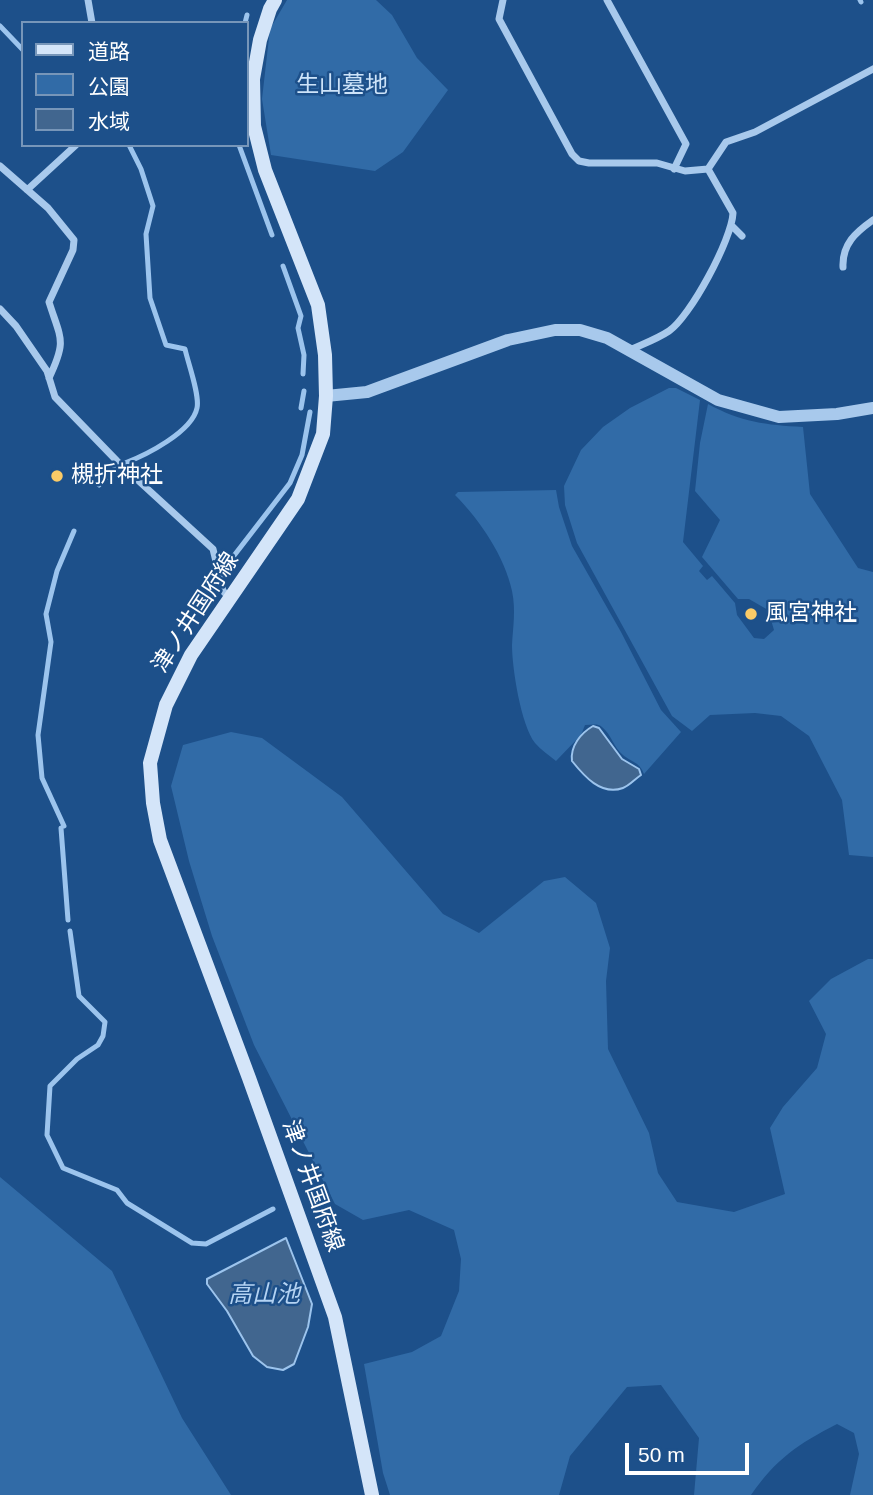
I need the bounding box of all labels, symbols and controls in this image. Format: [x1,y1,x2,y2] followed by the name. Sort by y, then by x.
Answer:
[21,21,248,147] legend
[88,40,130,63] text: 道路
[296,72,388,100] park label: 生山墓地
[88,75,130,98] text: 公園
[88,110,130,133] text: 水域
[71,462,163,490] place label: 槻折神社
[49,468,65,484] marker: 槻折神社
[147,548,245,678] street label: 津ノ井国府線
[765,600,857,628] place label: 風宮神社
[743,606,759,622] marker: 風宮神社
[275,1116,349,1256] street label: 津ノ井国府線
[228,1281,300,1309] water label: 高山池
[628,1428,752,1472] scale bar
[638,1443,685,1466] text: 50 m

